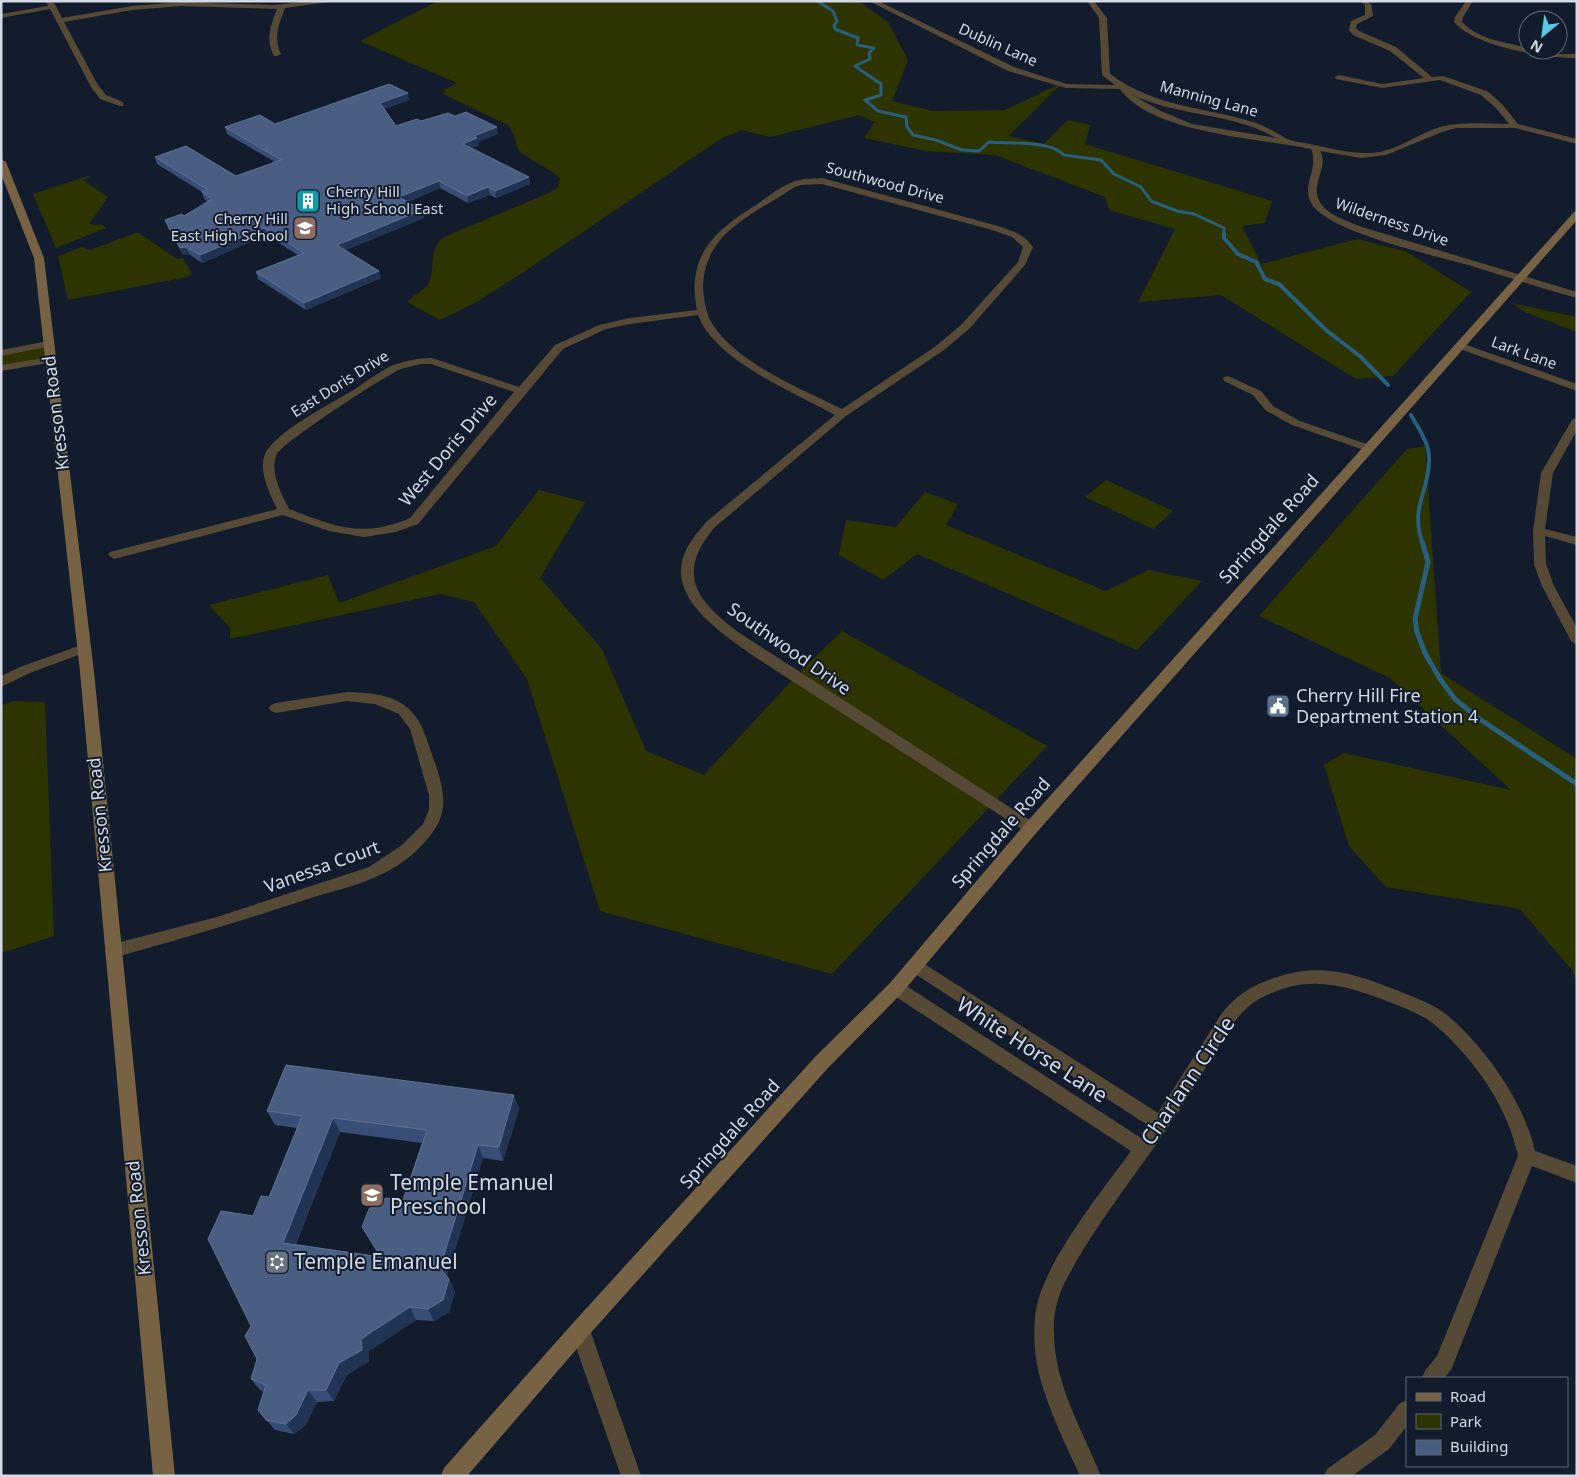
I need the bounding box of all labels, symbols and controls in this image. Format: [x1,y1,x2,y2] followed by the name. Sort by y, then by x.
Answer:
[1518,10,1568,60] north arrow
[956,18,1041,70] street label: Dublin Lane
[1527,36,1546,58] text: N
[1158,75,1261,121] street label: Manning Lane
[824,157,946,207] street label: Southwood Drive
[326,181,444,218] place label: Cherry Hill High School East
[295,188,321,214] building icon: Cherry Hill High School East
[1333,192,1452,250] street label: Wilderness Drive
[171,208,288,245] place label: Cherry Hill East High School
[292,215,318,241] school or university icon: Cherry Hill East High School
[1489,331,1560,373] street label: Lark Lane
[287,345,392,421] street label: East Doris Drive
[36,354,74,472] street label: Kresson Road
[393,388,502,511] street label: West Doris Drive
[1213,469,1324,588] street label: Springdale Road
[723,597,856,700] street label: Southwood Drive
[1296,683,1478,728] place label: Cherry Hill Fire Department Station 4
[1265,693,1291,719] public building icon: Cherry Hill Fire Department Station 4
[81,756,117,874] street label: Kresson Road
[946,772,1055,893] street label: Springdale Road
[261,834,383,898] street label: Vanessa Court
[952,990,1113,1108] street label: White Horse Lane
[1134,1011,1241,1150] street label: Charlann Circle
[674,1074,785,1193] street label: Springdale Road
[120,1159,156,1277] street label: Kresson Road
[390,1168,554,1220] place label: Temple Emanuel Preschool
[359,1182,385,1208] school or university icon: Temple Emanuel Preschool
[294,1247,458,1275] place label: Temple Emanuel
[264,1249,290,1275] synagogue icon: Temple Emanuel
[1406,1377,1568,1467] legend
[1450,1386,1486,1406] text: Road
[1450,1411,1482,1431] text: Park
[1450,1436,1508,1456] text: Building

